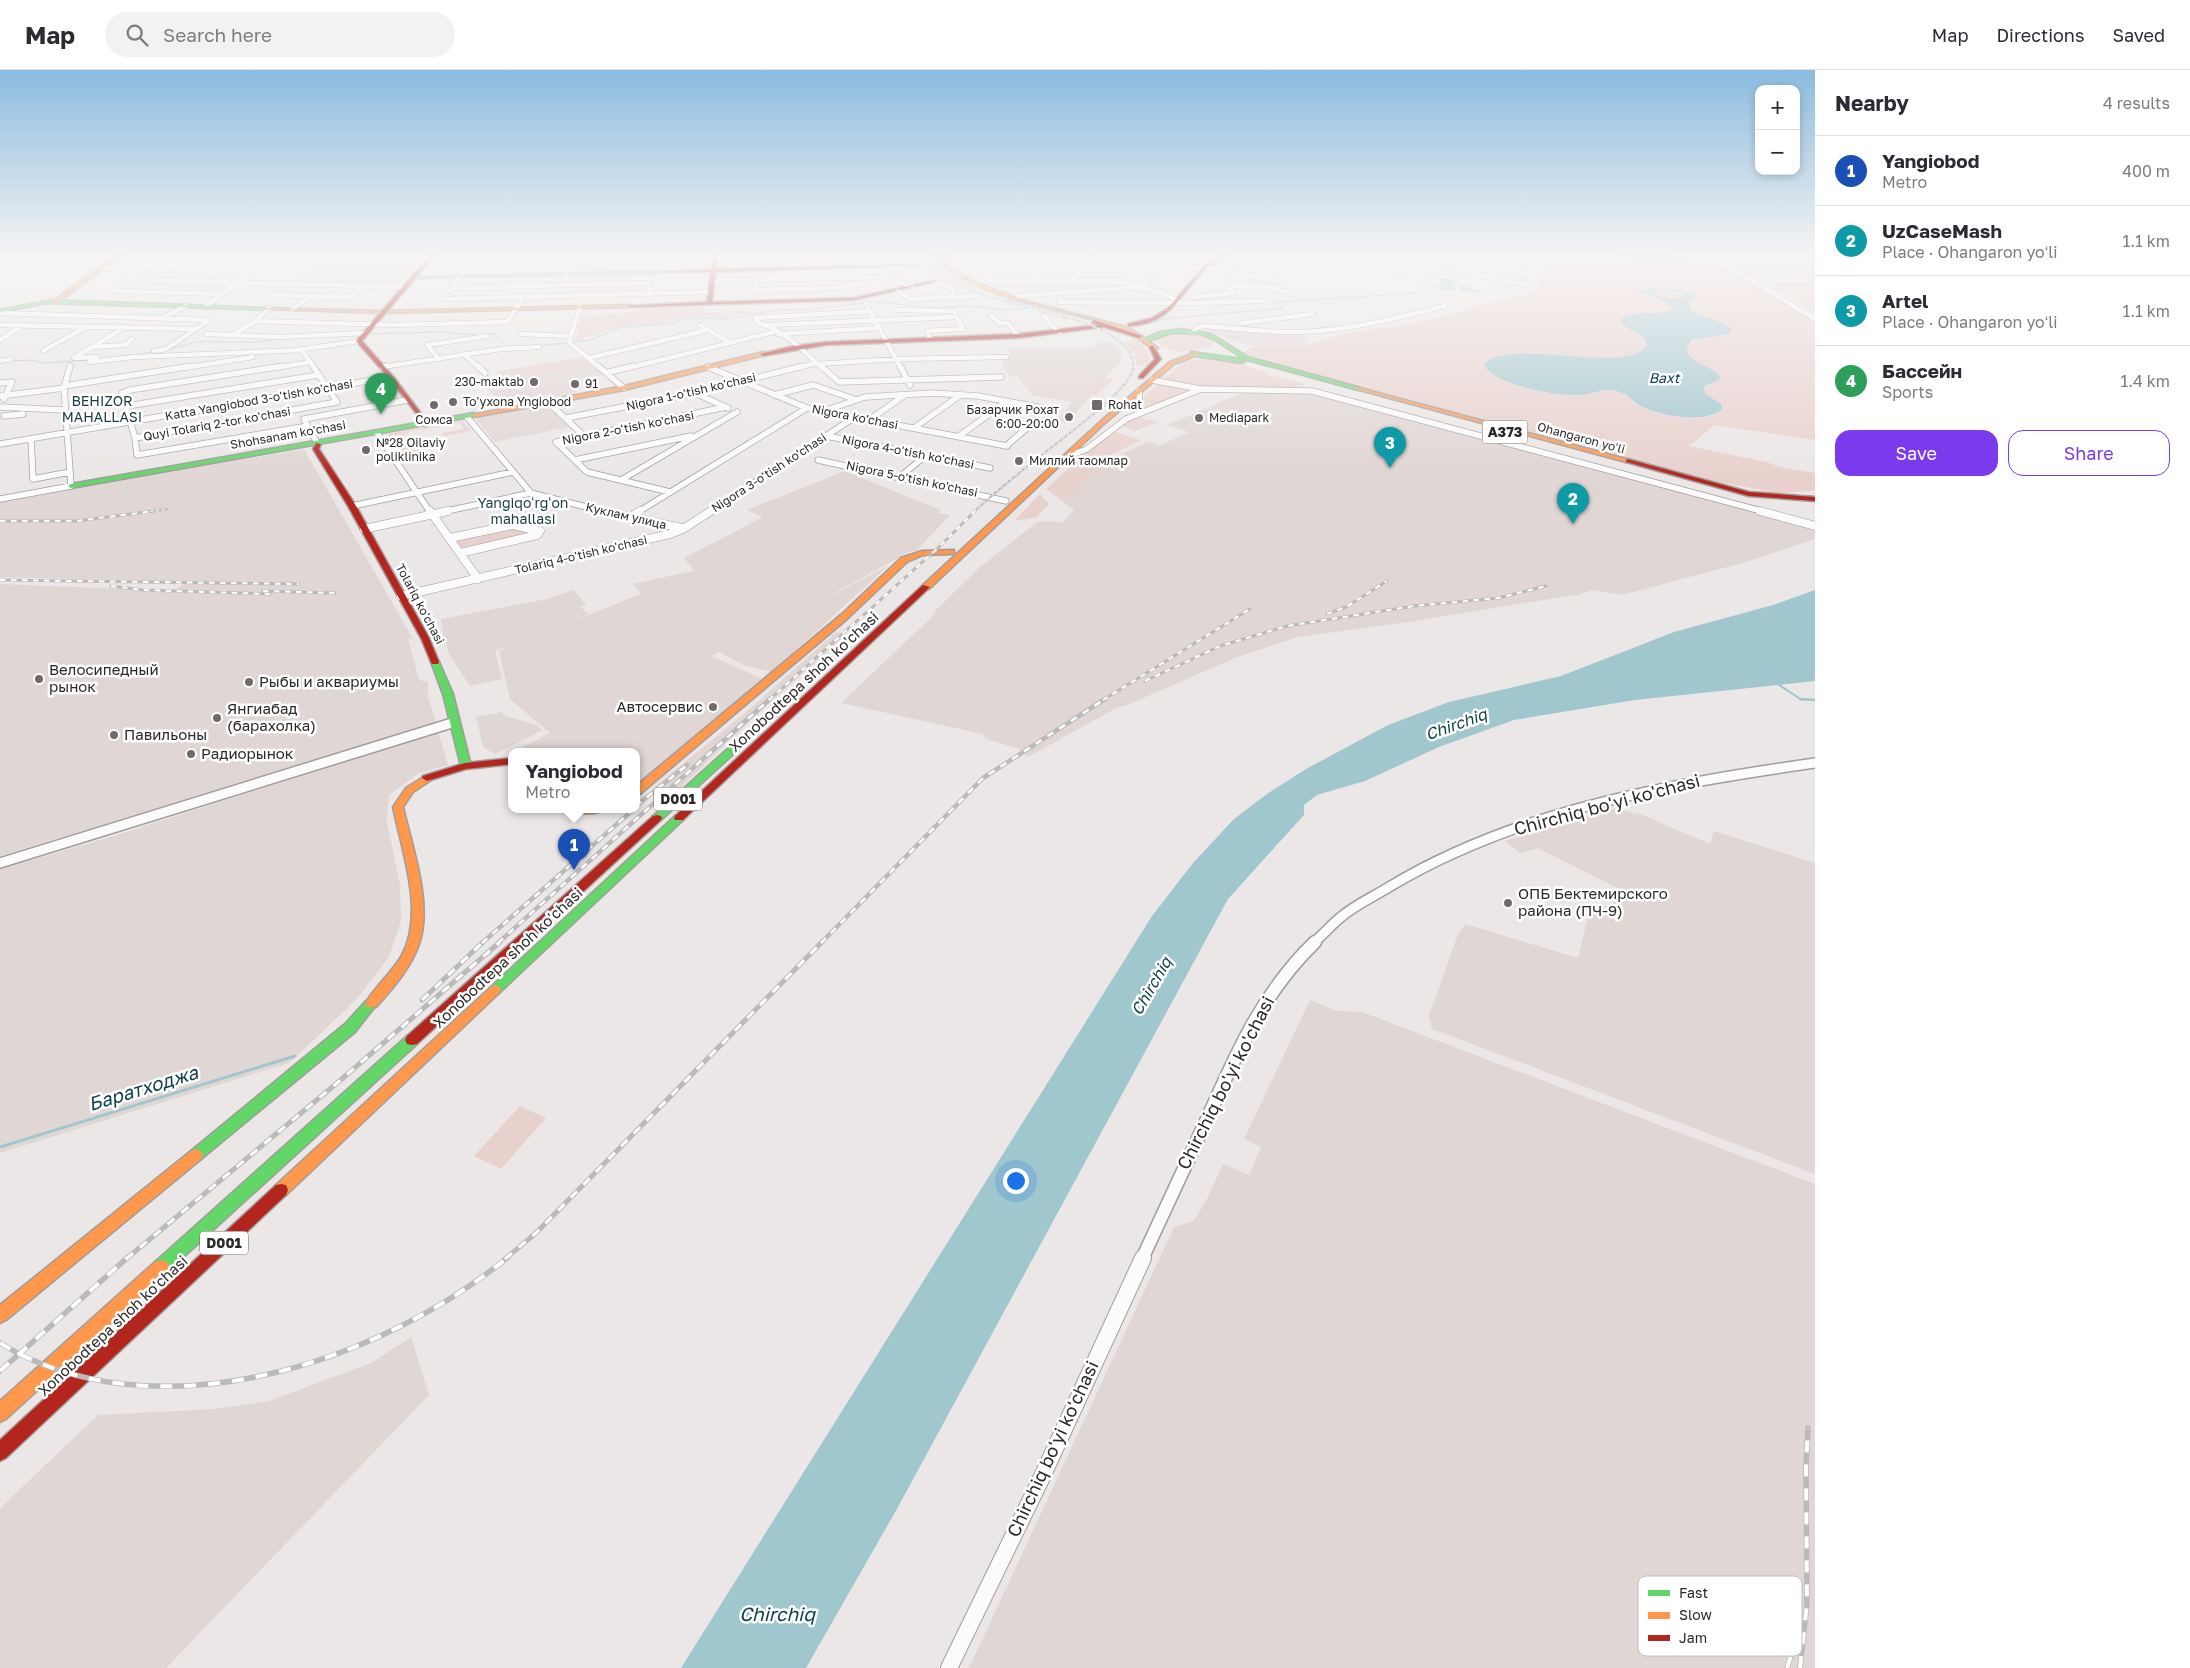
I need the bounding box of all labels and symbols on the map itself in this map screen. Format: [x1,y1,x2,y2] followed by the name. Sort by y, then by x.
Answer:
[624,369,757,414] street label: Nigora 1-o'tish ko'chasi
[1649,369,1681,386] water label: Baхt
[365,373,397,414] pin: 4
[455,374,524,389] place label: 230-maktab
[164,376,354,423] street label: Katta Yangiobod 3-o'tish ko'chasi
[528,376,540,388] marker: 230-maktab
[585,376,598,391] place label: 91
[569,378,581,390] marker: 91
[62,392,142,425] district label: BEHIZOR MAHALLASI
[463,394,571,409] place label: To'yxona Yngiobod
[447,396,459,408] marker: To'yxona Yngiobod
[1108,397,1142,412] place label: Rohat
[1090,398,1104,412] marker: Rohat
[428,399,440,411] marker: Сомса
[811,401,900,432] street label: Nigora ko'chasi
[966,402,1059,431] place label: Базарчик Рохат 6:00-20:00
[142,403,292,444] street label: Quyi Tolariq 2-tor koʻchasi
[561,407,695,448] street label: Nigora 2-o'tish ko'chasi
[1209,410,1269,425] place label: Mediapark
[1063,411,1075,423] marker: Базарчик Рохат 6:00-20:00
[415,412,453,427] place label: Сомса
[1193,412,1205,424] marker: Mediapark
[229,417,347,452] street label: Shohsanam ko'chasi
[1536,419,1627,456] street label: Ohangaron yoʻli
[1482,421,1528,444] road number: A373
[1374,427,1406,468] pin: 3
[708,430,829,515] street label: Nigora 3-o'tish ko'chasi
[841,431,975,472] street label: Nigora 4-o'tish ko'chasi
[376,435,446,464] place label: №28 Oilaviy poliklinika
[360,444,372,456] marker: №28 Oilaviy poliklinika
[1029,453,1128,468] place label: Миллий таомлар
[1013,455,1025,467] marker: Миллий таомлар
[845,457,979,500] street label: Nigora 5-o'tish ko'chasi
[1557,483,1589,524] pin: 2
[478,494,568,527] district label: Yangiqoʻrgʻon mahallasi
[584,499,668,532] street label: Куклам улица
[513,532,649,577] street label: Tolariq 4-o'tish ko'chasi
[393,561,448,647] street label: Tolariq ko'chasi
[725,607,882,755] street label: Xonobodtepa shoh ko'chasi
[49,660,159,695] place label: Велосипедный рынок
[259,672,399,690] place label: Рыбы и аквариумы
[33,673,45,685] marker: Велосипедный рынок
[243,676,255,688] marker: Рыбы и аквариумы
[617,697,703,715] place label: Автосервис
[227,699,316,734] place label: Янгиабад (барахолка)
[707,701,719,713] marker: Автосервис
[1423,703,1490,744] water label: Chirchiq
[211,712,223,724] marker: Янгиабад (барахолка)
[124,725,207,743] place label: Павильоны
[108,729,120,741] marker: Павильоны
[201,744,294,762] place label: Радиорынок
[185,748,197,760] marker: Радиорынок
[1511,769,1702,839] street label: Chirchiq bo'yi ko'chasi
[654,788,702,811] road number: D001
[558,829,590,870] pin: 1
[429,883,586,1031] street label: Xonobodtepa shoh ko'chasi
[1518,884,1668,919] place label: ОПБ Бектемирского района (ПЧ-9)
[1502,897,1514,909] marker: ОПБ Бектемирского района (ПЧ-9)
[1126,952,1176,1019] water label: Chirchiq
[1172,992,1278,1173] street label: Chirchiq bo'yi ko'chasi
[85,1060,202,1115] water label: Баратходжа
[1003,1168,1029,1194] your location
[200,1232,248,1254] road number: D001
[34,1251,191,1399] street label: Xonobodtepa shoh ko'chasi
[1002,1357,1103,1540] street label: Chirchiq bo'yi ko'chasi
[1638,1576,1802,1656] legend
[1679,1584,1708,1601] text: Fast
[739,1602,816,1625] water label: Chirchiq
[1679,1606,1712,1623] text: Slow
[1679,1629,1707,1646] text: Jam

